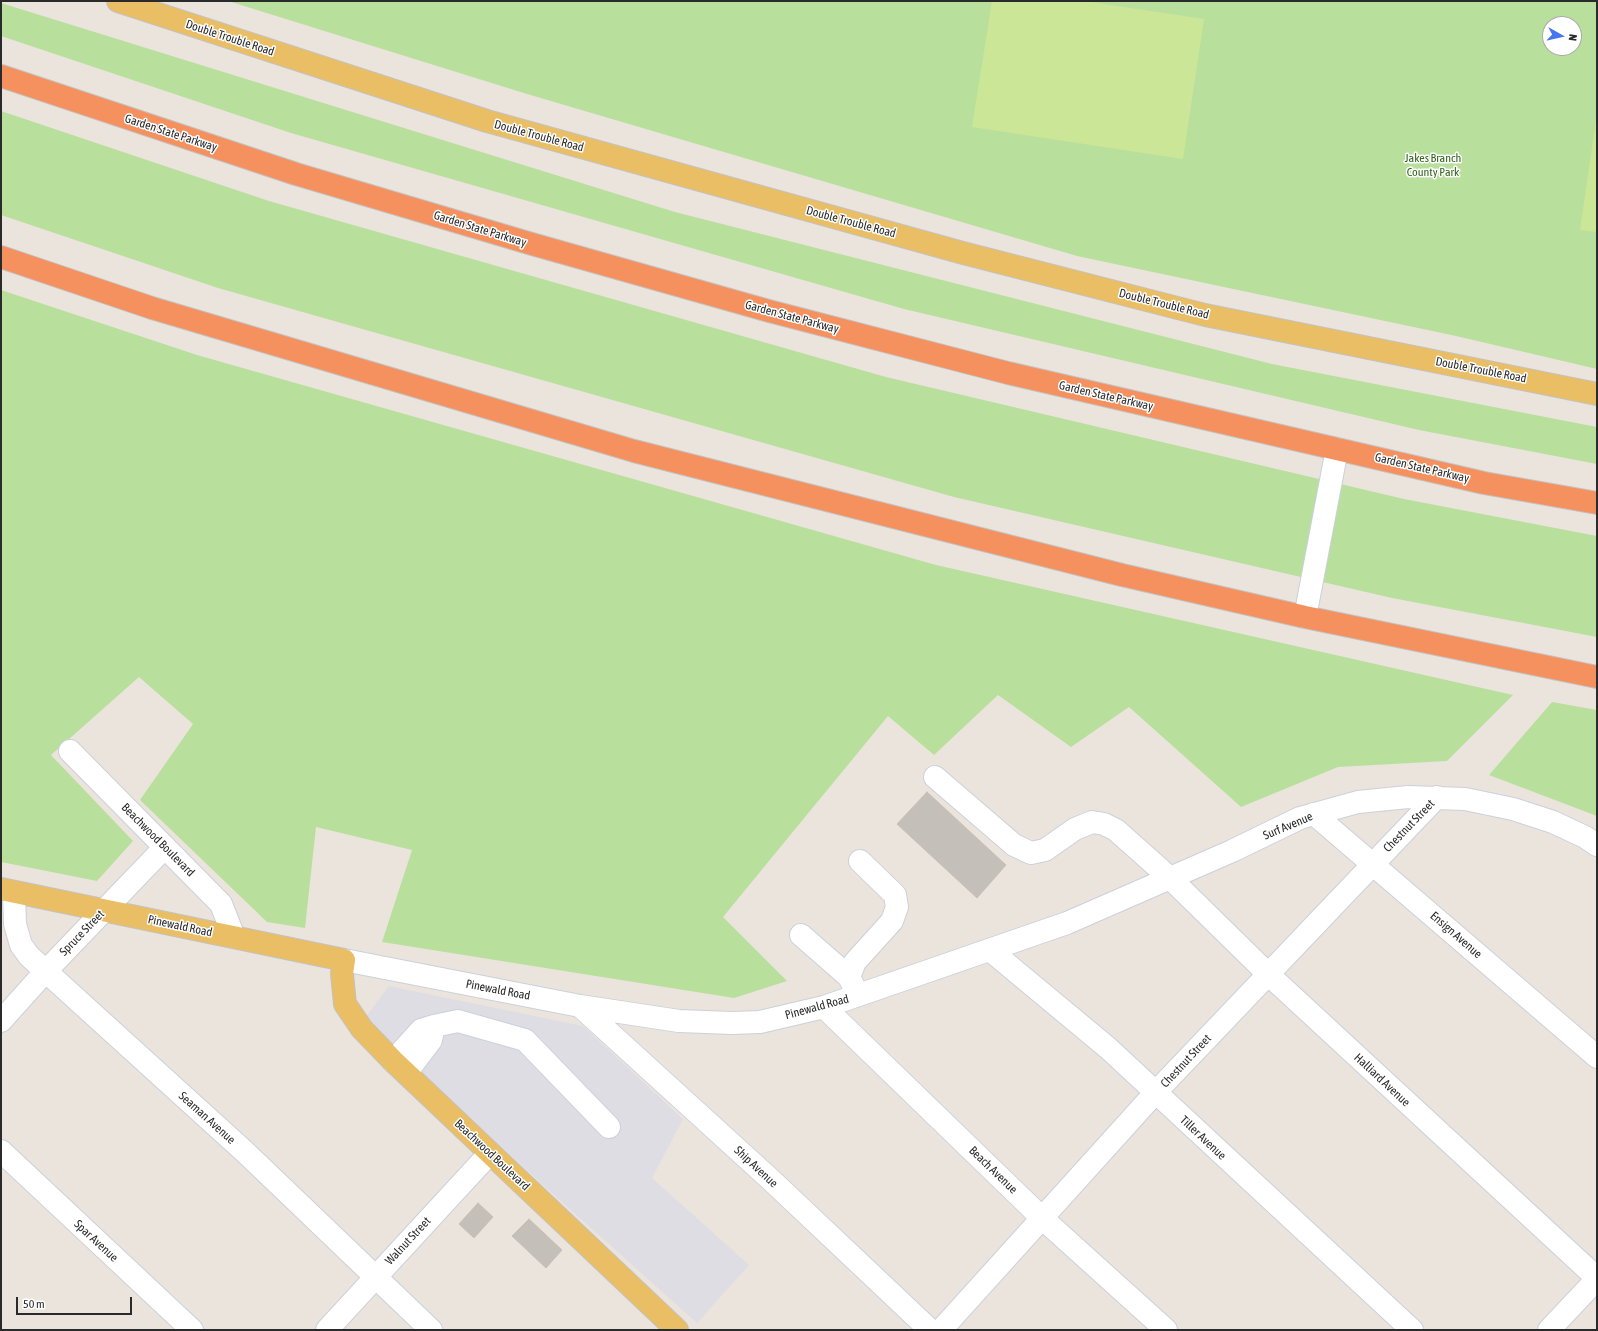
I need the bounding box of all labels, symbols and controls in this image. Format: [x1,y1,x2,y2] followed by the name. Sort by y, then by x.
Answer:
[1542,16,1582,56] north arrow
[184,17,276,59] street label: Double Trouble Road
[1566,33,1579,42] text: N
[123,111,219,155] street label: Garden State Parkway
[493,117,585,155] street label: Double Trouble Road
[1405,151,1461,179] park label: Jakes Branch County Park
[805,203,897,241] street label: Double Trouble Road
[432,208,528,250] street label: Garden State Parkway
[1117,286,1211,322] street label: Double Trouble Road
[744,298,840,336] street label: Garden State Parkway
[1434,354,1528,386] street label: Double Trouble Road
[1058,378,1154,414] street label: Garden State Parkway
[1374,450,1470,486] street label: Garden State Parkway
[1380,797,1438,855] street label: Chestnut Street
[118,800,198,880] street label: Beachwood Boulevard
[1261,809,1315,843] street label: Surf Avenue
[57,907,107,959] street label: Spruce Street
[1427,909,1485,961] street label: Ensign Avenue
[146,912,214,940] street label: Pinewald Road
[464,977,532,1003] street label: Pinewald Road
[784,992,850,1022] street label: Pinewald Road
[1158,1031,1214,1091] street label: Chestnut Street
[1351,1050,1413,1110] street label: Halliard Avenue
[176,1089,238,1147] street label: Seaman Avenue
[1177,1113,1229,1163] street label: Tiller Avenue
[451,1116,533,1194] street label: Beachwood Boulevard
[731,1143,781,1191] street label: Ship Avenue
[966,1143,1020,1197] street label: Beach Avenue
[382,1214,434,1268] street label: Walnut Street
[71,1217,121,1265] street label: Spar Avenue
[18,1289,134,1315] scale bar
[23,1297,45,1311] text: 50 m

